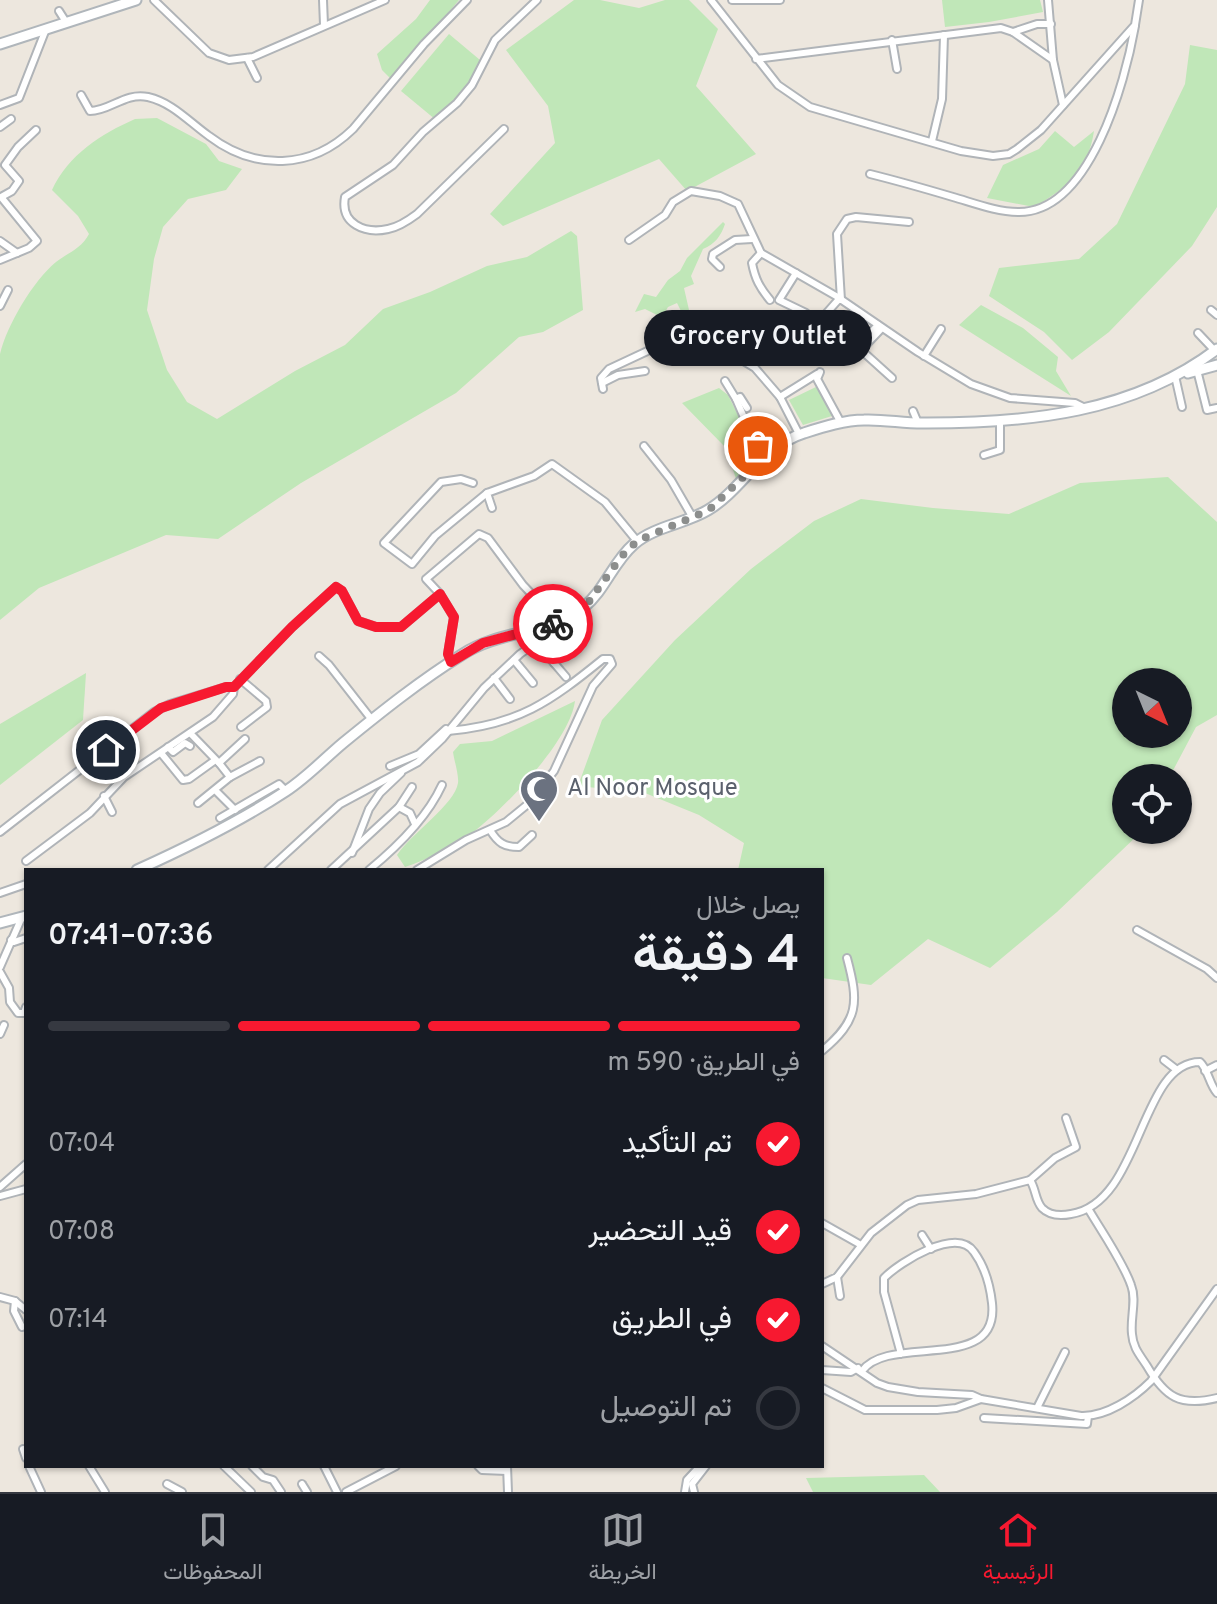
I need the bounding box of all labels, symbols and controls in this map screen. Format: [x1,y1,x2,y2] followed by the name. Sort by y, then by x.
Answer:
[644,310,872,366] callout: Grocery Outlet
[669,321,847,354] text: Grocery Outlet
[724,412,792,480] pin
[736,424,780,468] icon: bag
[513,584,593,664] courier
[531,602,575,646] icon: bike
[1112,668,1192,748] north arrow
[1112,668,1192,844] map controls
[72,716,140,784] pin
[84,728,128,772] icon: home
[1112,764,1192,844] button: locate
[518,768,560,823] mosque icon: Al Noor Mosque
[567,774,738,804] place label: Al Noor Mosque
[696,890,800,923] text: يصل خلال
[48,918,213,955] text: 07:36–07:41
[632,924,800,990] text: 4 دقيقة
[608,1047,800,1080] text: في الطريق · 590 m
[756,1122,800,1166] icon: check
[622,1126,732,1163] text: تم التأكيد
[48,1128,115,1161] text: 07:04
[756,1210,800,1254] icon: check
[588,1214,732,1251] text: قيد التحضير
[48,1216,115,1249] text: 07:08
[756,1298,800,1342] icon: check
[612,1302,732,1339] text: في الطريق
[48,1304,108,1337] text: 07:14
[600,1390,732,1427] text: تم التوصيل
[163,1508,262,1591] tab: المحفوظات
[588,1508,657,1591] tab: الخريطة
[983,1508,1054,1591] tab: الرئيسية

